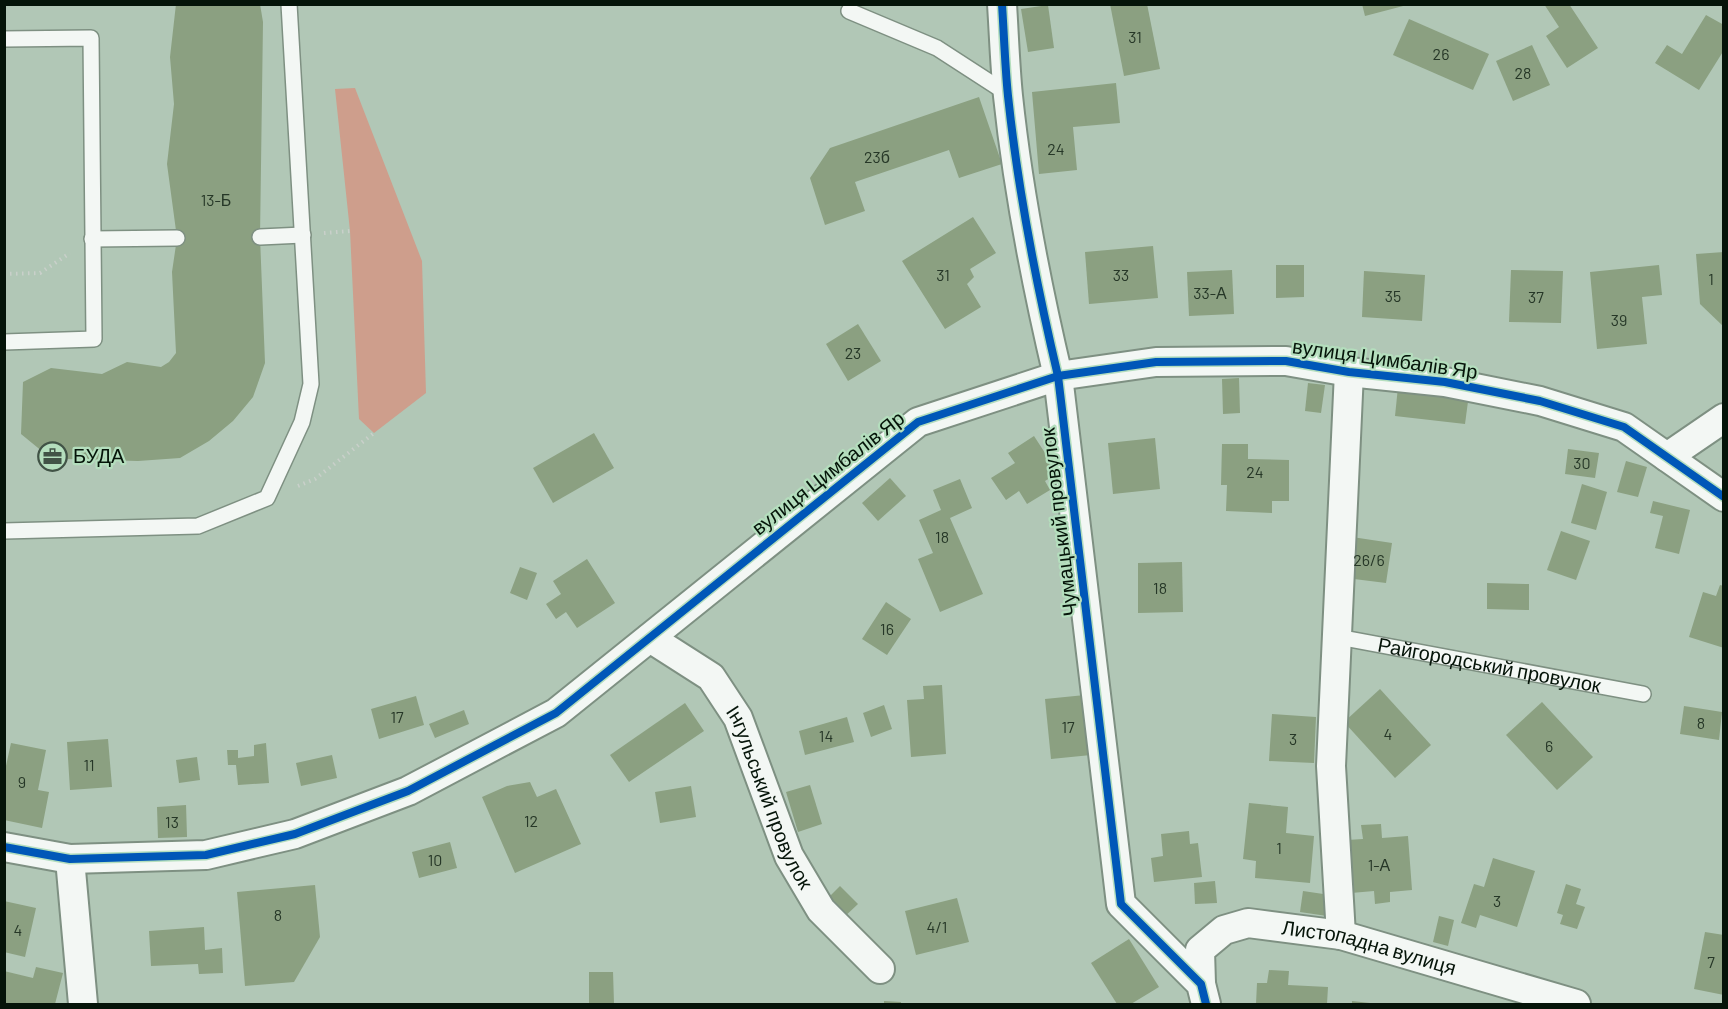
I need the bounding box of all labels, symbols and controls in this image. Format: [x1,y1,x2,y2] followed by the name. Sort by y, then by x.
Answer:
[1128,27,1142,46] house number: 31
[1433,44,1449,63] house number: 26
[1515,63,1531,82] house number: 28
[1047,139,1065,158] house number: 24
[864,147,890,166] house number: 23б
[201,190,231,209] house number: 13-Б
[936,265,950,284] house number: 31
[1113,265,1129,284] house number: 33
[1708,269,1714,288] house number: 1
[1193,283,1227,302] house number: 33-А
[1385,286,1401,305] house number: 35
[1528,287,1544,306] house number: 37
[1611,310,1627,329] house number: 39
[1291,333,1479,383] street label: вулиця Цимбалів Яр
[845,343,861,362] house number: 23
[746,405,908,539] street label: вулиця Цимбалів Яр
[1035,426,1081,618] street label: Чумацький провулок
[36,440,68,472] office icon: БУДА
[73,443,125,467] place label: БУДА
[1573,453,1591,472] house number: 30
[1246,462,1264,481] house number: 24
[935,527,949,546] house number: 18
[1353,550,1385,569] house number: 26/6
[1153,578,1167,597] house number: 18
[880,619,894,638] house number: 16
[1376,632,1603,697] street label: Райгородський провулок
[722,701,819,893] street label: Інгульський провулок
[390,707,404,726] house number: 17
[1697,713,1705,732] house number: 8
[1061,717,1075,736] house number: 17
[1384,724,1392,743] house number: 4
[819,726,833,745] house number: 14
[1289,729,1297,748] house number: 3
[1545,736,1553,755] house number: 6
[83,755,95,774] house number: 11
[18,772,26,791] house number: 9
[524,811,538,830] house number: 12
[165,812,179,831] house number: 13
[1276,838,1282,857] house number: 1
[428,850,442,869] house number: 10
[1368,855,1391,874] house number: 1-А
[1493,891,1501,910] house number: 3
[274,905,282,924] house number: 8
[1281,914,1459,979] street label: Листопадна вулиця
[927,917,947,936] house number: 4/1
[14,920,22,939] house number: 4
[1707,952,1715,971] house number: 7

